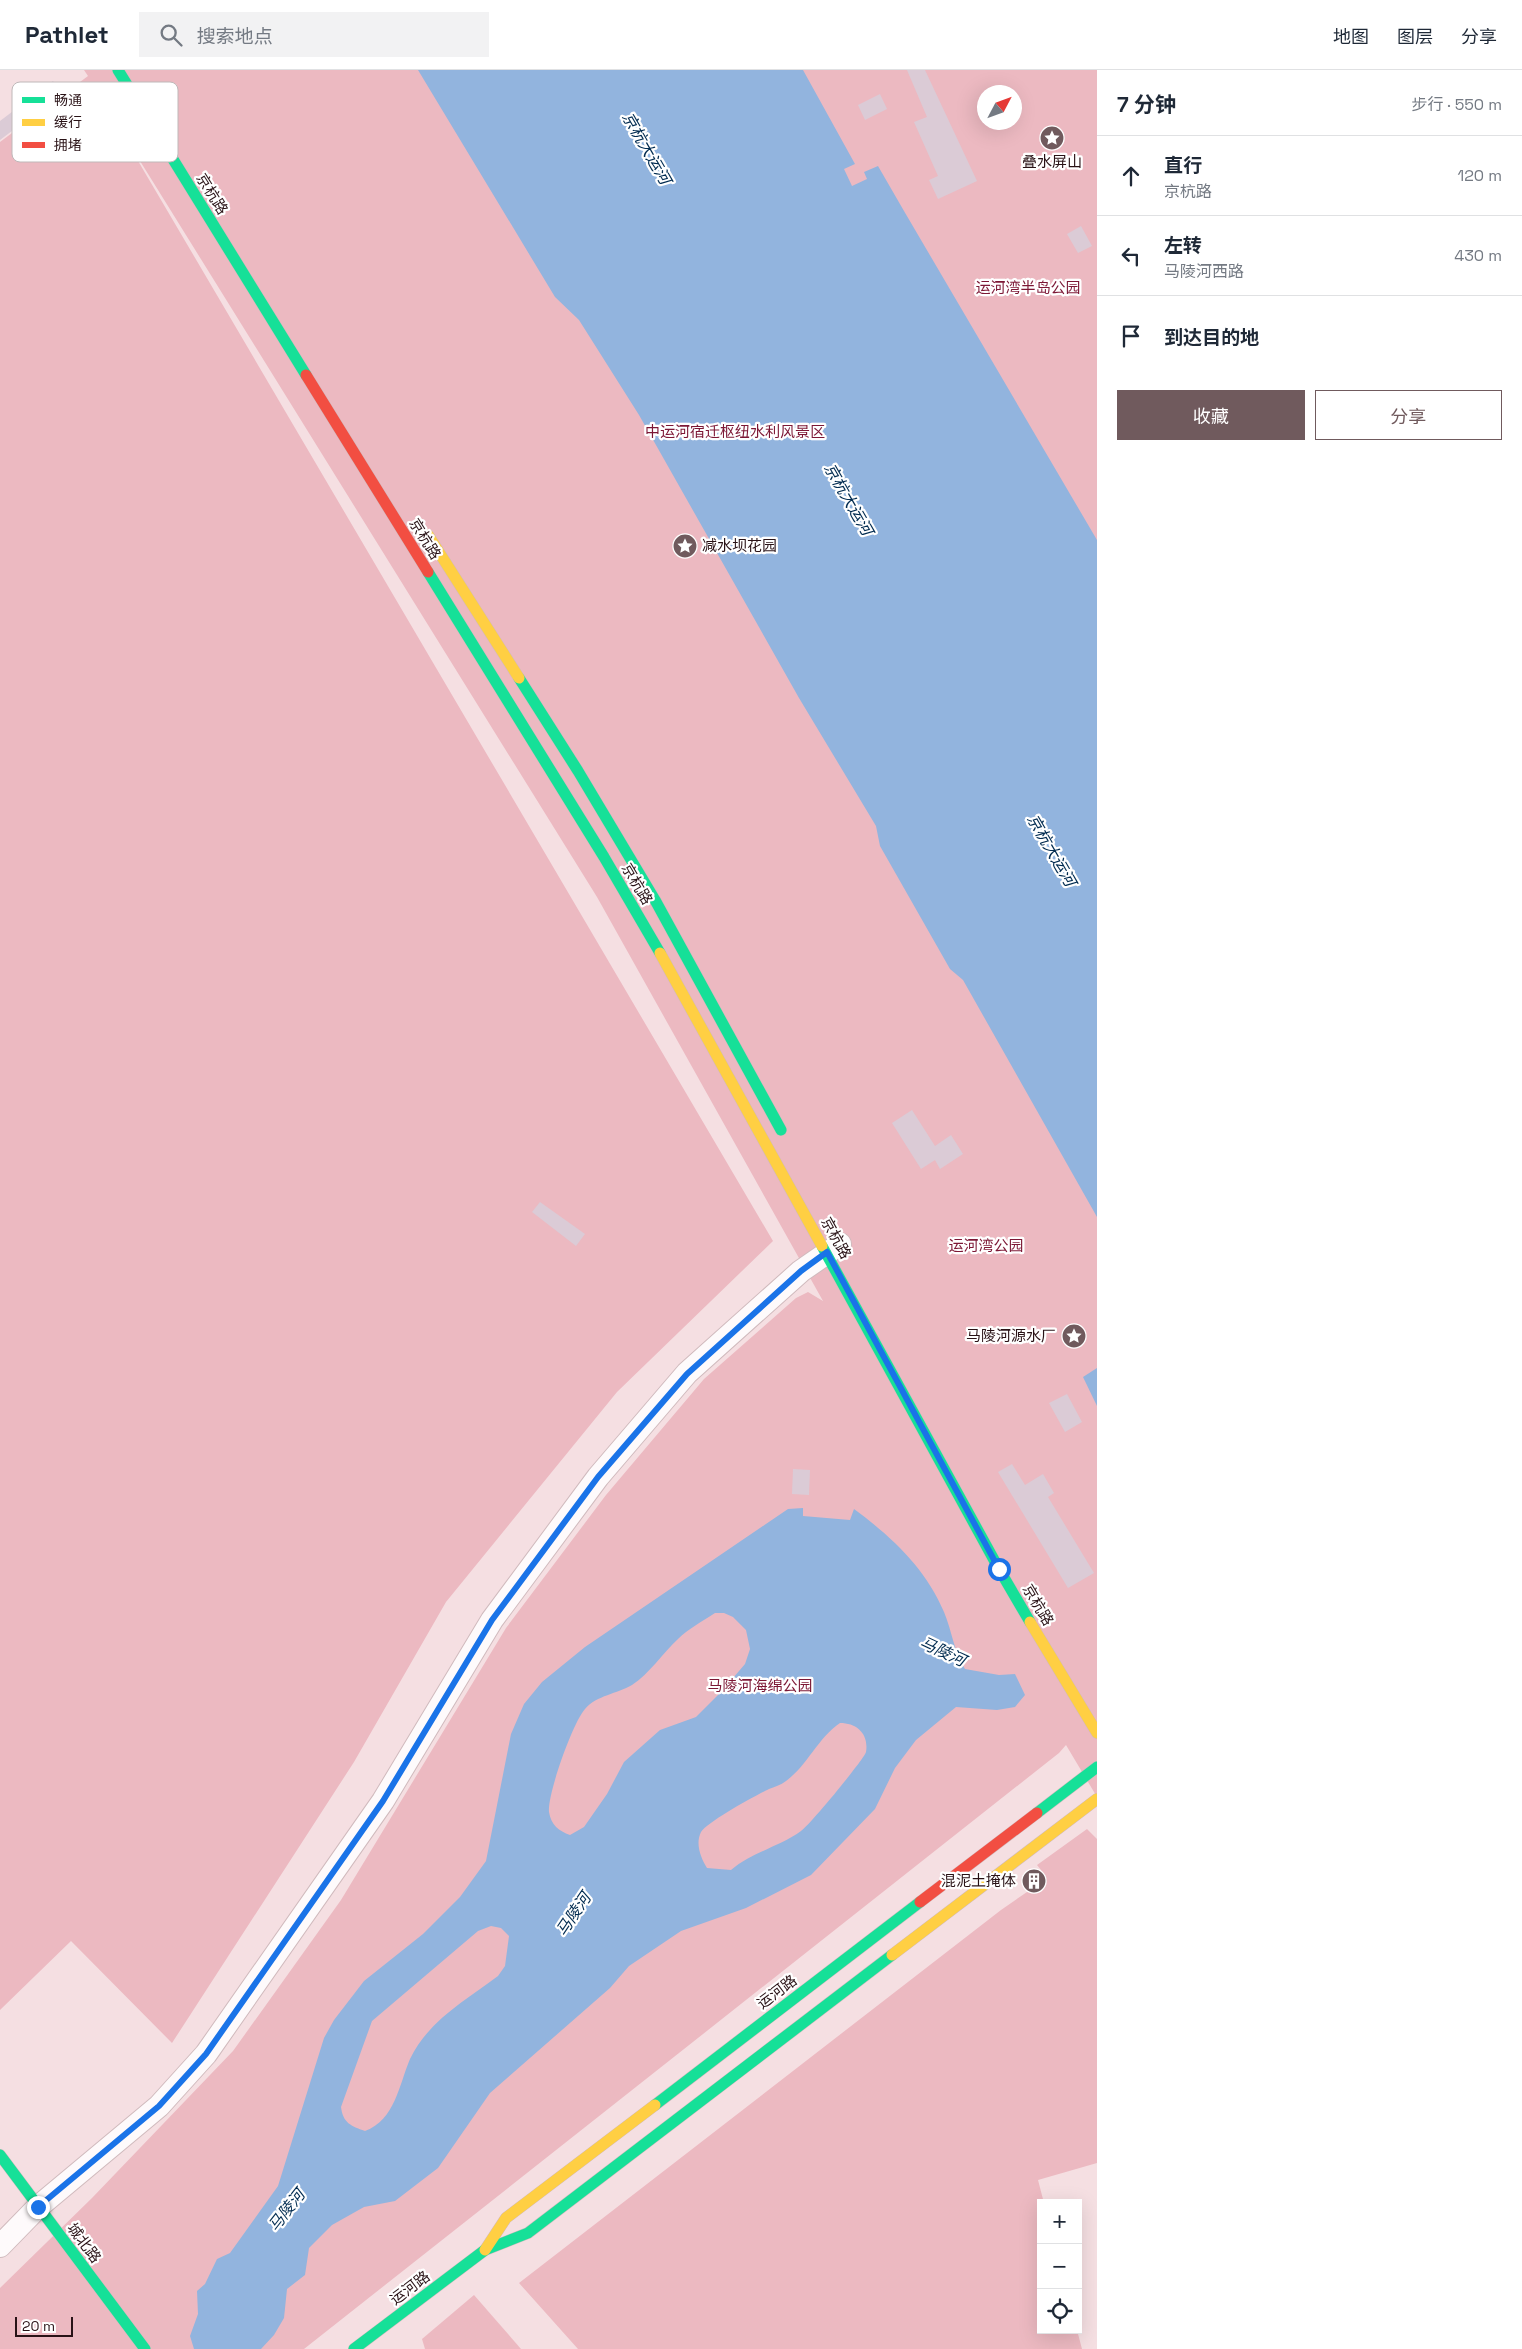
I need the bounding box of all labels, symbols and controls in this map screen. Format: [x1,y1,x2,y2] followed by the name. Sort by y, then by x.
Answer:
[139,12,489,57] search box
[25,19,109,50] text: Pathlet
[157,21,185,49] icon: search
[197,24,273,49] text: 搜索地点
[1333,25,1369,48] text: 地图
[1397,25,1433,48] text: 图层
[1461,25,1497,48] text: 分享
[12,82,178,162] legend
[977,85,1022,130] north arrow
[54,91,82,109] text: 畅通
[1117,91,1176,118] text: 7 分钟
[1411,94,1502,115] text: 步行 · 550 m
[617,108,677,191] water label: 京杭大运河
[54,113,82,131] text: 缓行
[1039,125,1065,151] place icon: 叠水屏山
[54,136,82,154] text: 拥堵
[1022,152,1082,171] place label: 叠水屏山
[1164,153,1202,178] text: 直行
[1117,162,1145,190] icon: ahead
[1458,165,1502,186] text: 120 m
[192,170,232,218] street label: 京杭路
[1164,181,1212,202] text: 京杭路
[1164,233,1202,258] text: 左转
[1117,242,1145,270] icon: left
[1454,245,1502,266] text: 430 m
[1164,261,1244,282] text: 马陵河西路
[975,278,1081,297] park label: 运河湾半岛公园
[1117,322,1145,350] icon: arrive
[1164,325,1259,350] text: 到达目的地
[1117,390,1305,440] button: 收藏
[1315,390,1502,440] button: 分享
[645,422,825,441] park label: 中运河宿迁枢纽水利风景区
[819,459,879,542] water label: 京杭大运河
[405,515,445,563] street label: 京杭路
[672,533,698,559] place icon: 减水坝花园
[702,536,777,555] place label: 减水坝花园
[1022,810,1082,893] water label: 京杭大运河
[618,860,657,908] street label: 京杭路
[817,1213,856,1262] street label: 京杭路
[948,1236,1024,1255] park label: 运河湾公园
[1061,1323,1087,1349] place icon: 马陵河源水厂
[966,1326,1056,1345] place label: 马陵河源水厂
[988,1558,1011,1581] route start
[1019,1581,1058,1629] street label: 京杭路
[917,1632,972,1672] water label: 马陵河
[707,1676,813,1695] park label: 马陵河海绵公园
[1021,1868,1047,1894] building icon: 混泥土掩体
[941,1871,1016,1890] place label: 混泥土掩体
[551,1886,597,1940] water label: 马陵河
[753,1970,800,2013] street label: 运河路
[263,2183,311,2236] water label: 马陵河
[27,2196,50,2219] route end
[1037,2199,1082,2334] map controls
[1037,2199,1082,2244] button: +
[63,2219,106,2266] street label: 城北路
[1037,2244,1082,2289] button: −
[386,2266,433,2309] street label: 运河路
[1037,2289,1082,2334] button: locate
[15,2314,72,2337] scale bar
[22,2317,55,2335] text: 20 m

